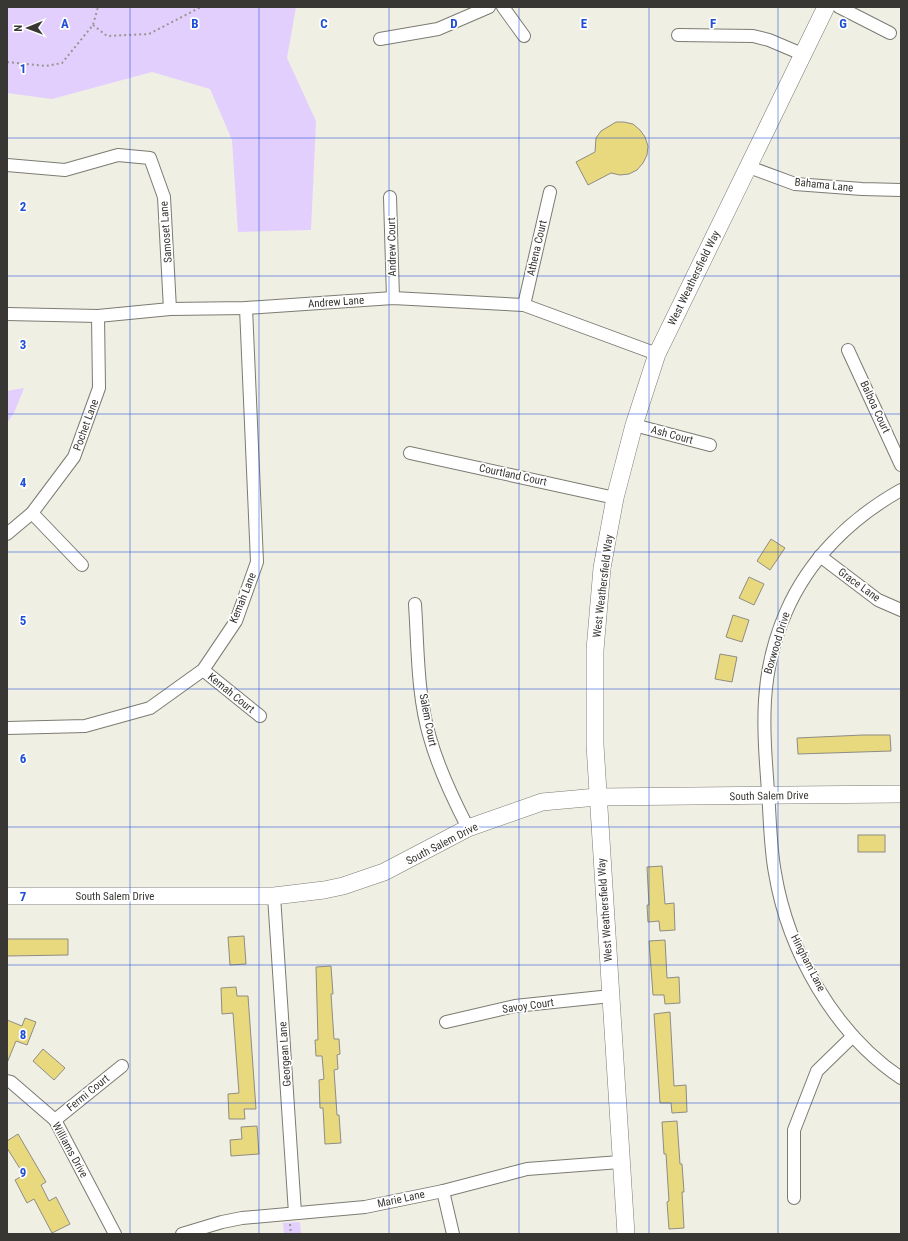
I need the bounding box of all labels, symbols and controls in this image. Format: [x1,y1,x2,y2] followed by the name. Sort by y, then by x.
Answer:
[8,8,48,48] north arrow
[61,16,69,31] text: A
[191,16,199,31] text: B
[320,16,328,31] text: C
[450,16,458,31] text: D
[581,16,588,31] text: E
[710,16,716,31] text: F
[839,16,847,31] text: G
[12,24,25,32] text: N
[20,61,26,76] text: 1
[794,175,854,195] street label: Bahama Lane
[20,199,27,214] text: 2
[157,201,175,263] street label: Samoset Lane
[385,217,399,277] street label: Andrew Court
[524,219,550,277] street label: Athena Court
[665,228,723,328] street label: West Weathersfield Way
[308,294,364,310] street label: Andrew Lane
[20,337,26,352] text: 3
[857,379,893,435] street label: Balboa Court
[71,397,101,453] street label: Pochet Lane
[649,423,695,447] street label: Ash Court
[478,461,548,489] street label: Courtland Court
[20,475,27,490] text: 4
[590,533,616,638] street label: West Weathersfield Way
[835,565,883,605] street label: Grace Lane
[227,571,259,625] street label: Kemah Lane
[761,610,793,676] street label: Boxwood Drive
[20,613,27,628] text: 5
[205,670,257,716] street label: Kemah Court
[417,693,439,747] street label: Salem Court
[20,751,27,766] text: 6
[729,789,809,803] street label: South Salem Drive
[404,820,480,868] street label: South Salem Drive
[595,857,615,962] street label: West Weathersfield Way
[20,889,27,904] text: 7
[75,890,155,903] street label: South Salem Drive
[788,932,828,994] street label: Hingham Lane
[501,996,555,1016] street label: Savoy Court
[276,1021,294,1087] street label: Georgean Lane
[20,1027,26,1042] text: 8
[64,1072,112,1114] street label: Fermi Court
[49,1120,91,1180] street label: Williams Drive
[20,1165,26,1180] text: 9
[376,1188,426,1210] street label: Marie Lane

